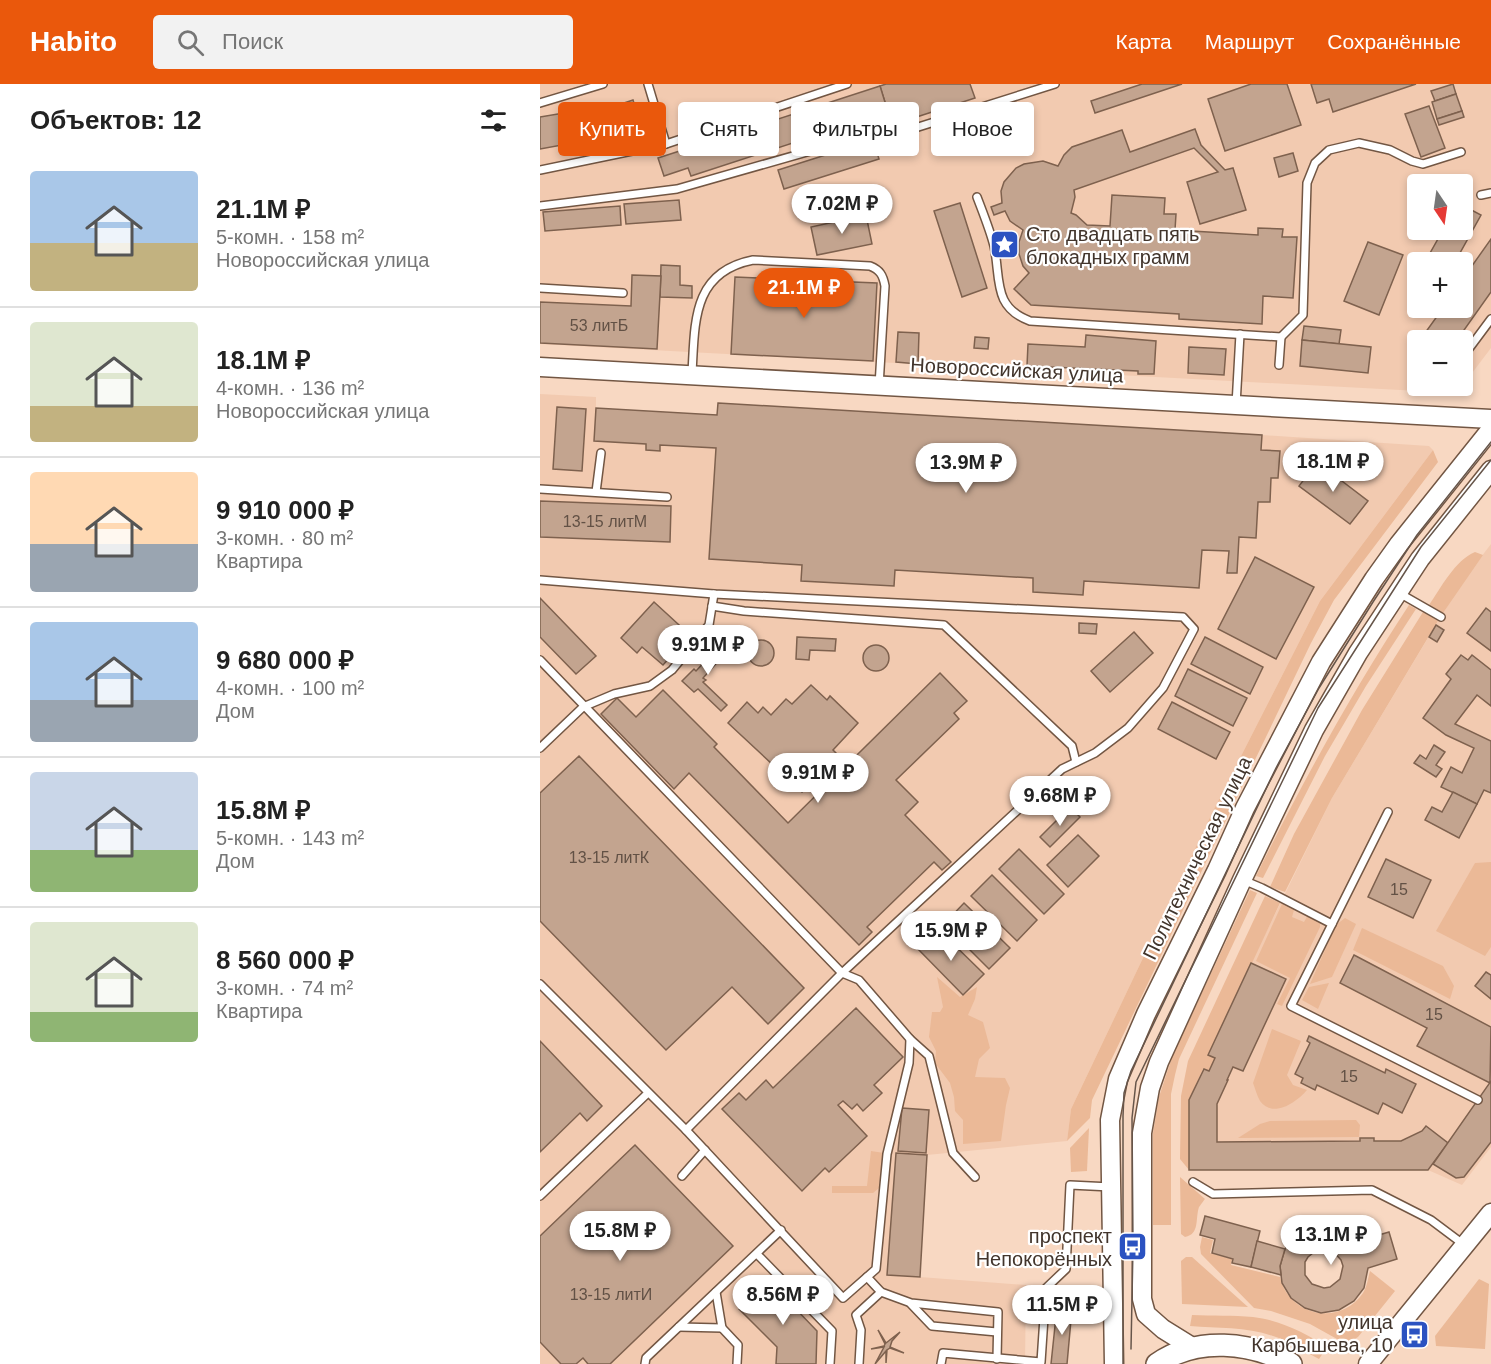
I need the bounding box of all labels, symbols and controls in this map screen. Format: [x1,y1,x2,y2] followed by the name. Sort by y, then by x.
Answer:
[153,15,573,69] search box
[30,26,117,57] text: Habito
[174,26,207,59] icon: search
[222,29,283,54] text: Поиск
[1116,30,1172,53] text: Карта
[1205,30,1294,53] text: Маршрут
[1327,30,1461,53] text: Сохранённые
[558,102,666,156] chip: Купить
[678,102,779,156] chip: Снять
[791,102,919,156] chip: Фильтры
[931,102,1034,156] chip: Новое
[477,104,510,137] icon: filters
[30,105,201,135] text: Объектов: 12
[1407,174,1473,240] north arrow
[1407,174,1473,396] map controls
[787,184,897,235] pin: 7.02M ₽
[806,192,878,214] text: 7.02M ₽
[216,194,311,224] text: 21.1M ₽
[78,195,150,267] icon: home
[1026,223,1199,268] place label: Сто двадцать пять блокадных грамм
[216,226,364,248] text: 5-комн. · 158 m²
[989,229,1021,261] place icon: Сто двадцать пять блокадных грамм
[216,249,429,271] text: Новороссийская улица
[1407,252,1473,318] button: +
[749,268,859,319] pin: 21.1M ₽
[768,276,840,298] text: 21.1M ₽
[570,317,628,334] house number: 53 литБ
[1407,330,1473,396] button: −
[216,345,311,375] text: 18.1M ₽
[78,346,150,418] icon: home
[910,353,1125,387] street label: Новороссийская улица
[216,377,364,399] text: 4-комн. · 136 m²
[216,400,429,422] text: Новороссийская улица
[1278,442,1388,493] pin: 18.1M ₽
[911,443,1021,494] pin: 13.9M ₽
[1297,450,1369,472] text: 18.1M ₽
[930,451,1002,473] text: 13.9M ₽
[216,495,354,525] text: 9 910 000 ₽
[78,496,150,568] icon: home
[563,513,647,530] house number: 13-15 литМ
[216,527,353,549] text: 3-комн. · 80 m²
[216,550,302,572] text: Квартира
[653,625,763,676] pin: 9.91M ₽
[672,633,744,655] text: 9.91M ₽
[216,645,354,675] text: 9 680 000 ₽
[78,646,150,718] icon: home
[216,677,364,699] text: 4-комн. · 100 m²
[216,700,255,722] text: Дом
[1138,752,1256,963] street label: Политехническая улица
[763,753,873,804] pin: 9.91M ₽
[782,761,854,783] text: 9.91M ₽
[1005,776,1115,827] pin: 9.68M ₽
[1024,784,1096,806] text: 9.68M ₽
[216,795,311,825] text: 15.8M ₽
[78,796,150,868] icon: home
[216,827,364,849] text: 5-комн. · 143 m²
[569,849,650,866] house number: 13-15 литК
[216,850,255,872] text: Дом
[1390,881,1408,898] house number: 15
[896,911,1006,962] pin: 15.9M ₽
[915,919,987,941] text: 15.9M ₽
[216,945,354,975] text: 8 560 000 ₽
[78,946,150,1018] icon: home
[216,977,353,999] text: 3-комн. · 74 m²
[216,1000,302,1022] text: Квартира
[1425,1006,1443,1023] house number: 15
[1340,1068,1358,1085] house number: 15
[565,1211,675,1262] pin: 15.8M ₽
[1276,1215,1386,1266] pin: 13.1M ₽
[584,1219,656,1241] text: 15.8M ₽
[1295,1223,1367,1245] text: 13.1M ₽
[976,1225,1112,1270] place label: проспект Непокорённых
[1117,1231,1149,1263] bus stop icon: проспект Непокорённых
[728,1275,838,1326] pin: 8.56M ₽
[747,1283,819,1305] text: 8.56M ₽
[1007,1285,1117,1336] pin: 11.5M ₽
[570,1286,652,1303] house number: 13-15 литИ
[1026,1293,1098,1315] text: 11.5M ₽
[1251,1311,1394,1356] place label: улица Карбышева, 10
[1398,1318,1430,1350] bus stop icon: улица Карбышева, 10

